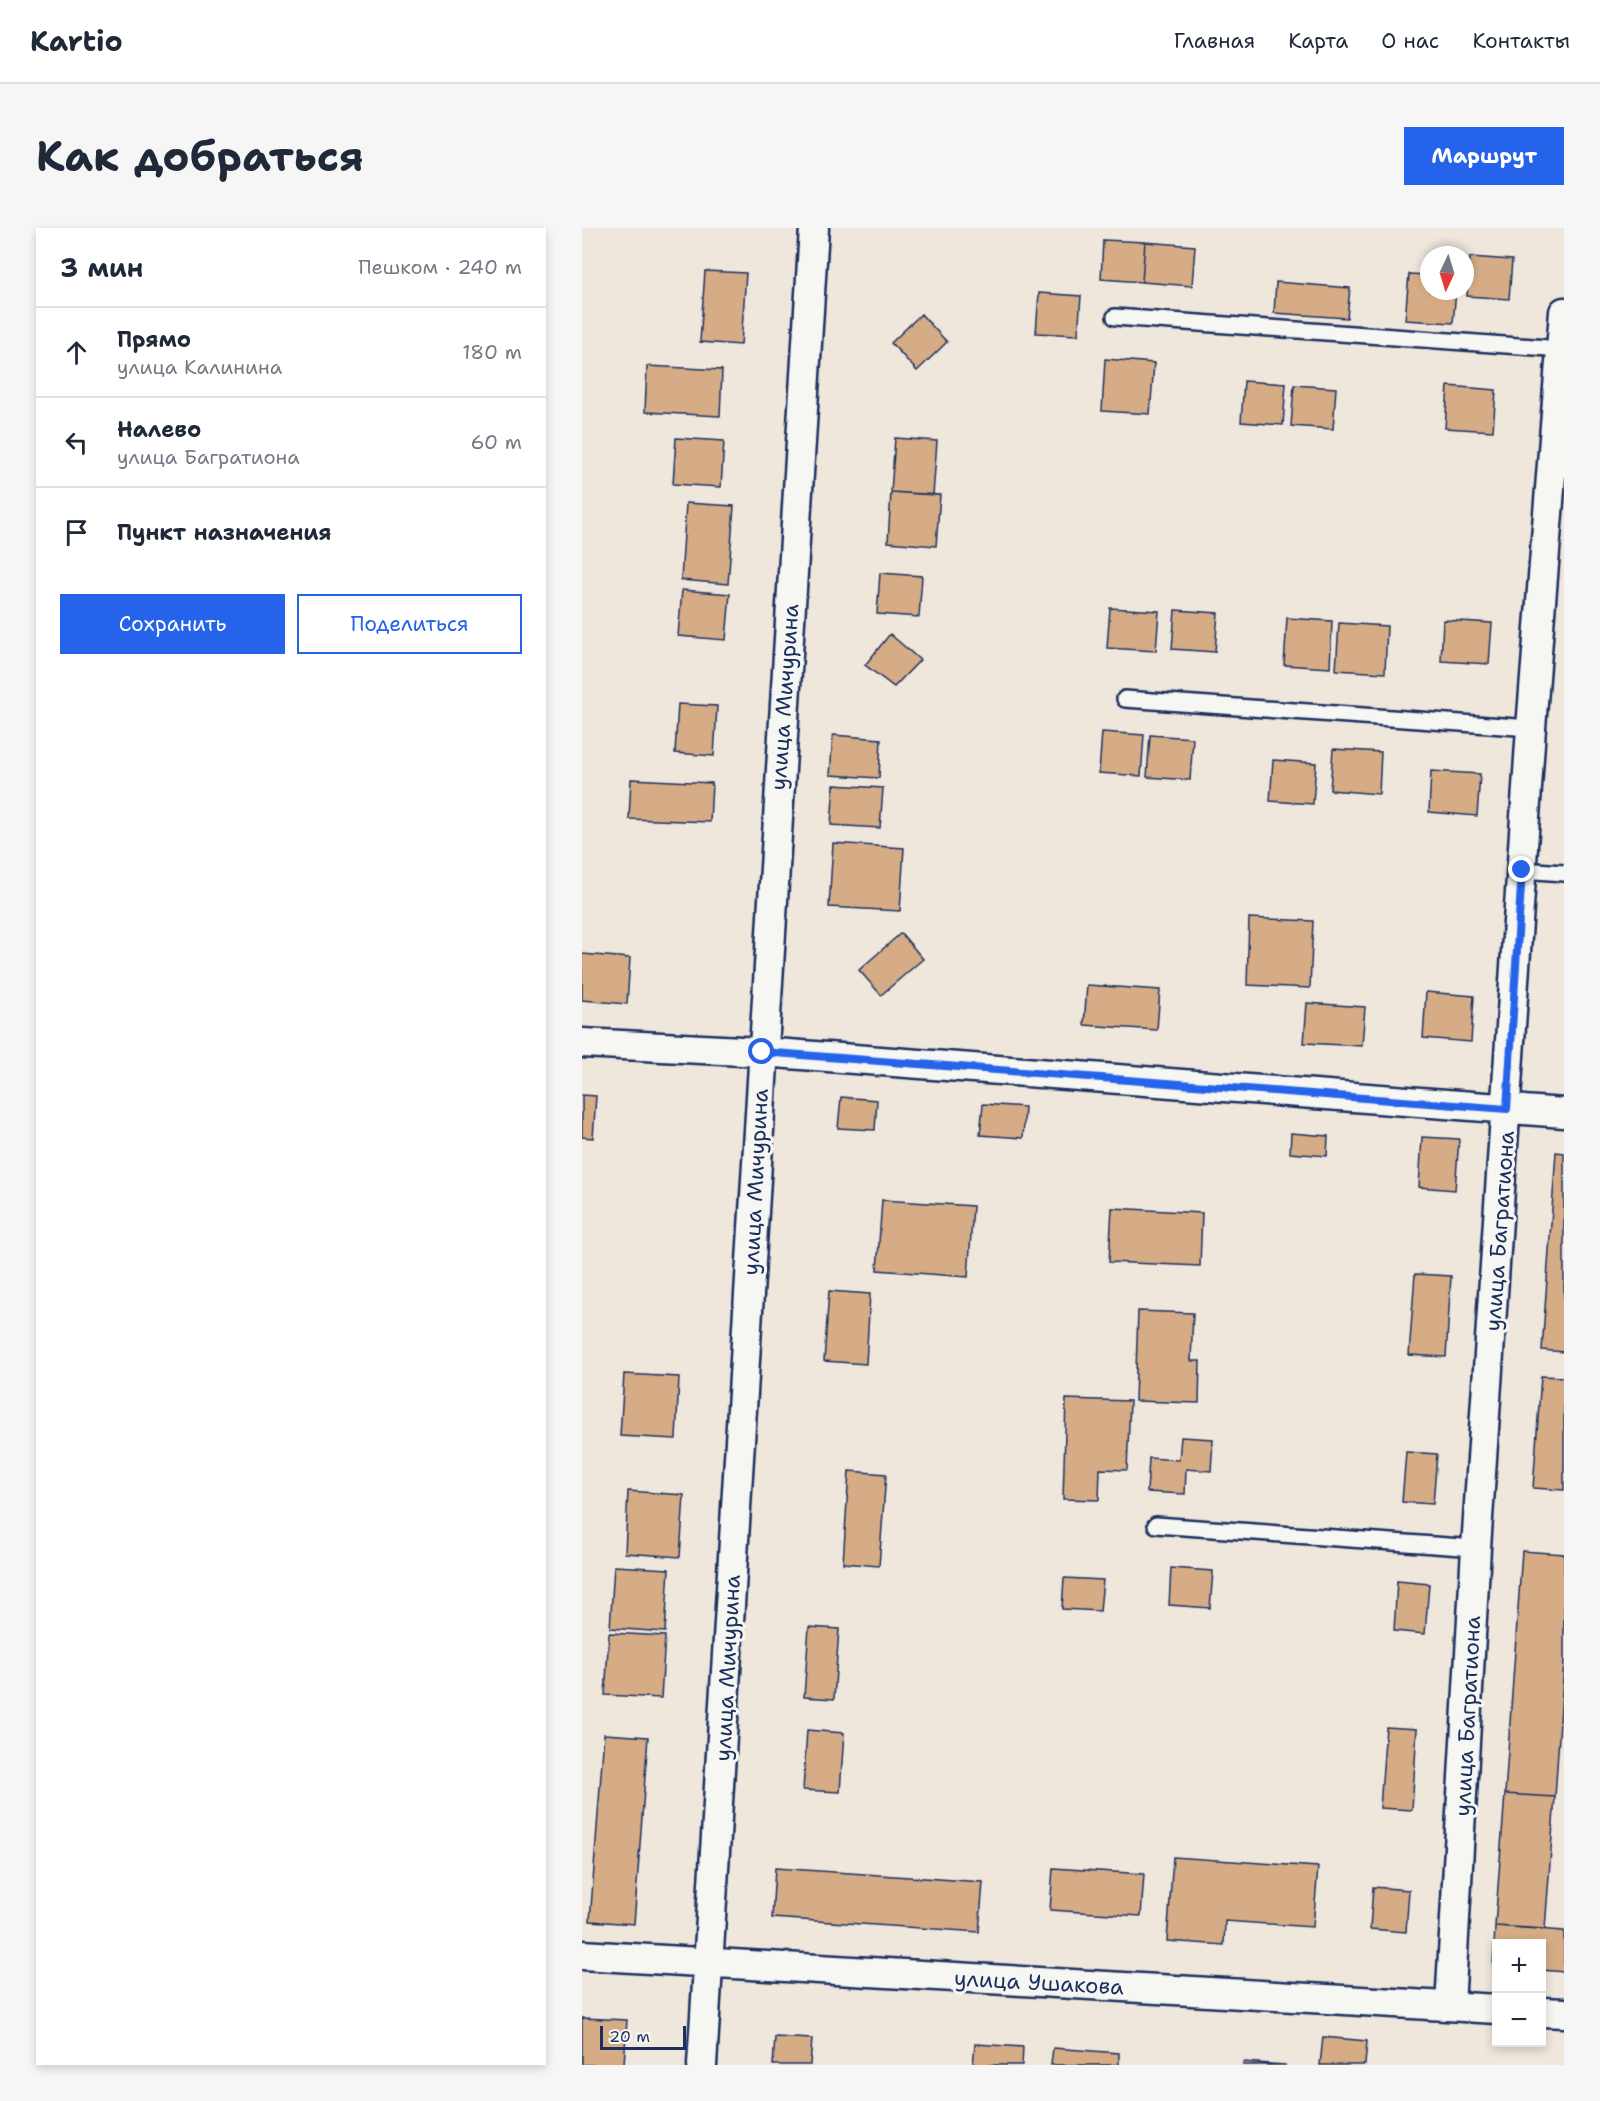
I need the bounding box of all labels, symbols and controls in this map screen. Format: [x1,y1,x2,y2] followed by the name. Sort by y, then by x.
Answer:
[30,22,123,60] text: Kartio
[1174,27,1255,55] text: Главная
[1288,27,1348,55] text: Карта
[1381,27,1439,55] text: О нас
[1472,27,1570,55] text: Контакты
[1404,127,1564,185] button: Маршрут
[36,128,364,184] text: Как добраться
[1420,246,1474,300] north arrow
[60,250,143,285] text: 3 мин
[358,254,522,280] text: Пешком · 240 m
[117,325,191,354] text: Прямо
[60,336,93,369] icon: ahead
[462,339,522,365] text: 180 m
[117,354,282,380] text: улица Калинина
[117,415,201,444] text: Налево
[60,426,93,459] icon: left
[470,429,522,455] text: 60 m
[117,444,300,470] text: улица Багратиона
[60,516,93,549] icon: arrive
[117,518,331,547] text: Пункт назначения
[60,594,285,654] button: Сохранить
[297,594,522,654] button: Поделиться
[764,602,806,791] street label: улица Мичурина
[1508,856,1534,882] route end
[748,1038,774,1064] route start
[736,1088,775,1276] street label: улица Мичурина
[1478,1129,1521,1332] street label: улица Багратиона
[708,1574,747,1762] street label: улица Мичурина
[1448,1615,1487,1817] street label: улица Багратиона
[1492,1939,1546,2047] map controls
[1492,1939,1546,1993] button: +
[953,1964,1125,2001] street label: улица Ушакова
[1492,1993,1546,2047] button: −
[600,2023,686,2050] scale bar
[609,2026,650,2047] text: 20 m

